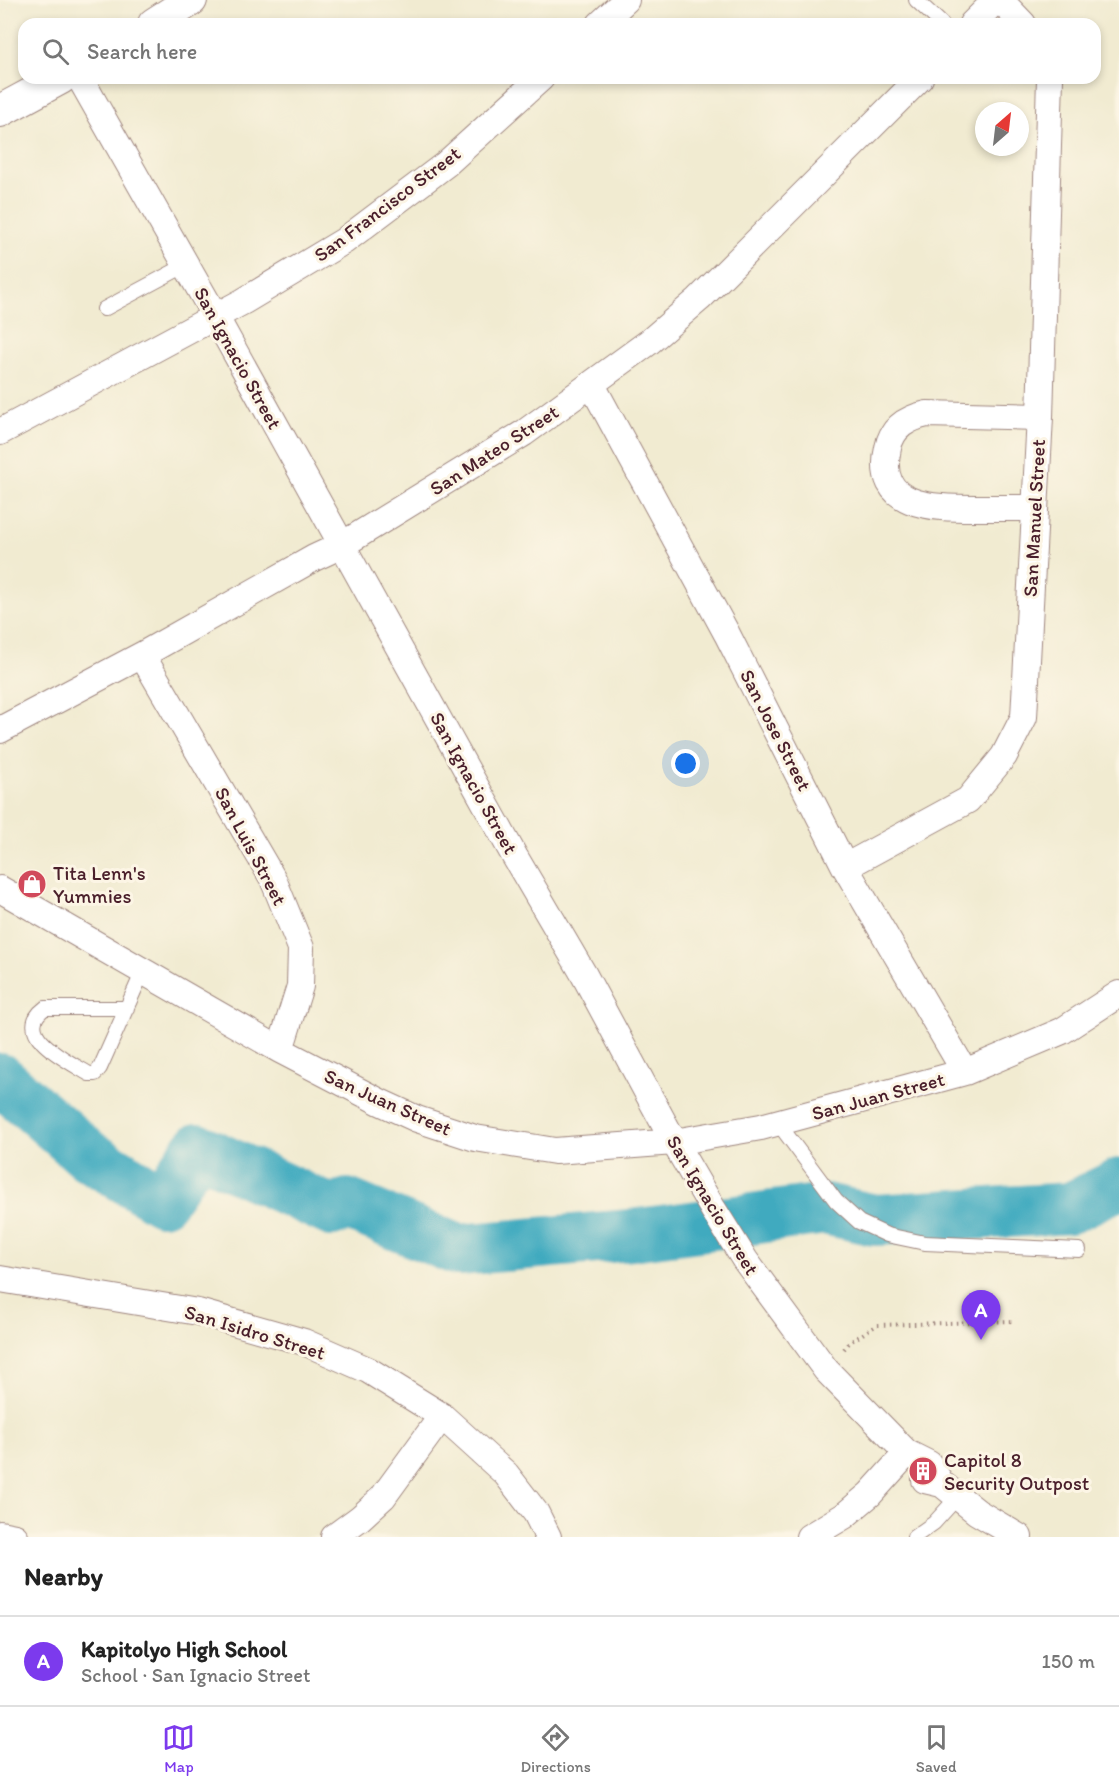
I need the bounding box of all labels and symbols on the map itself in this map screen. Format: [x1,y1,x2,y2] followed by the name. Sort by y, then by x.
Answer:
[975,102,1029,156] north arrow
[309,141,465,267] street label: San Francisco Street
[189,283,287,433] street label: San Ignacio Street
[425,399,563,501] street label: San Mateo Street
[1018,439,1050,597] street label: San Manuel Street
[735,665,817,795] street label: San Jose Street
[425,708,523,858] street label: San Ignacio Street
[671,749,700,778] your location
[210,783,292,910] street label: San Luis Street
[53,861,146,908] place label: Tita Lenn's Yummies
[16,868,48,900] shop icon: Tita Lenn's Yummies
[321,1063,456,1141] street label: San Juan Street
[809,1067,947,1125] street label: San Juan Street
[662,1131,764,1279] street label: San Ignacio Street
[962,1290,1000,1340] pin: A
[182,1299,328,1365] street label: San Isidro Street
[944,1448,1090,1495] place label: Capitol 8 Security Outpost
[907,1455,939,1487] building icon: Capitol 8 Security Outpost

